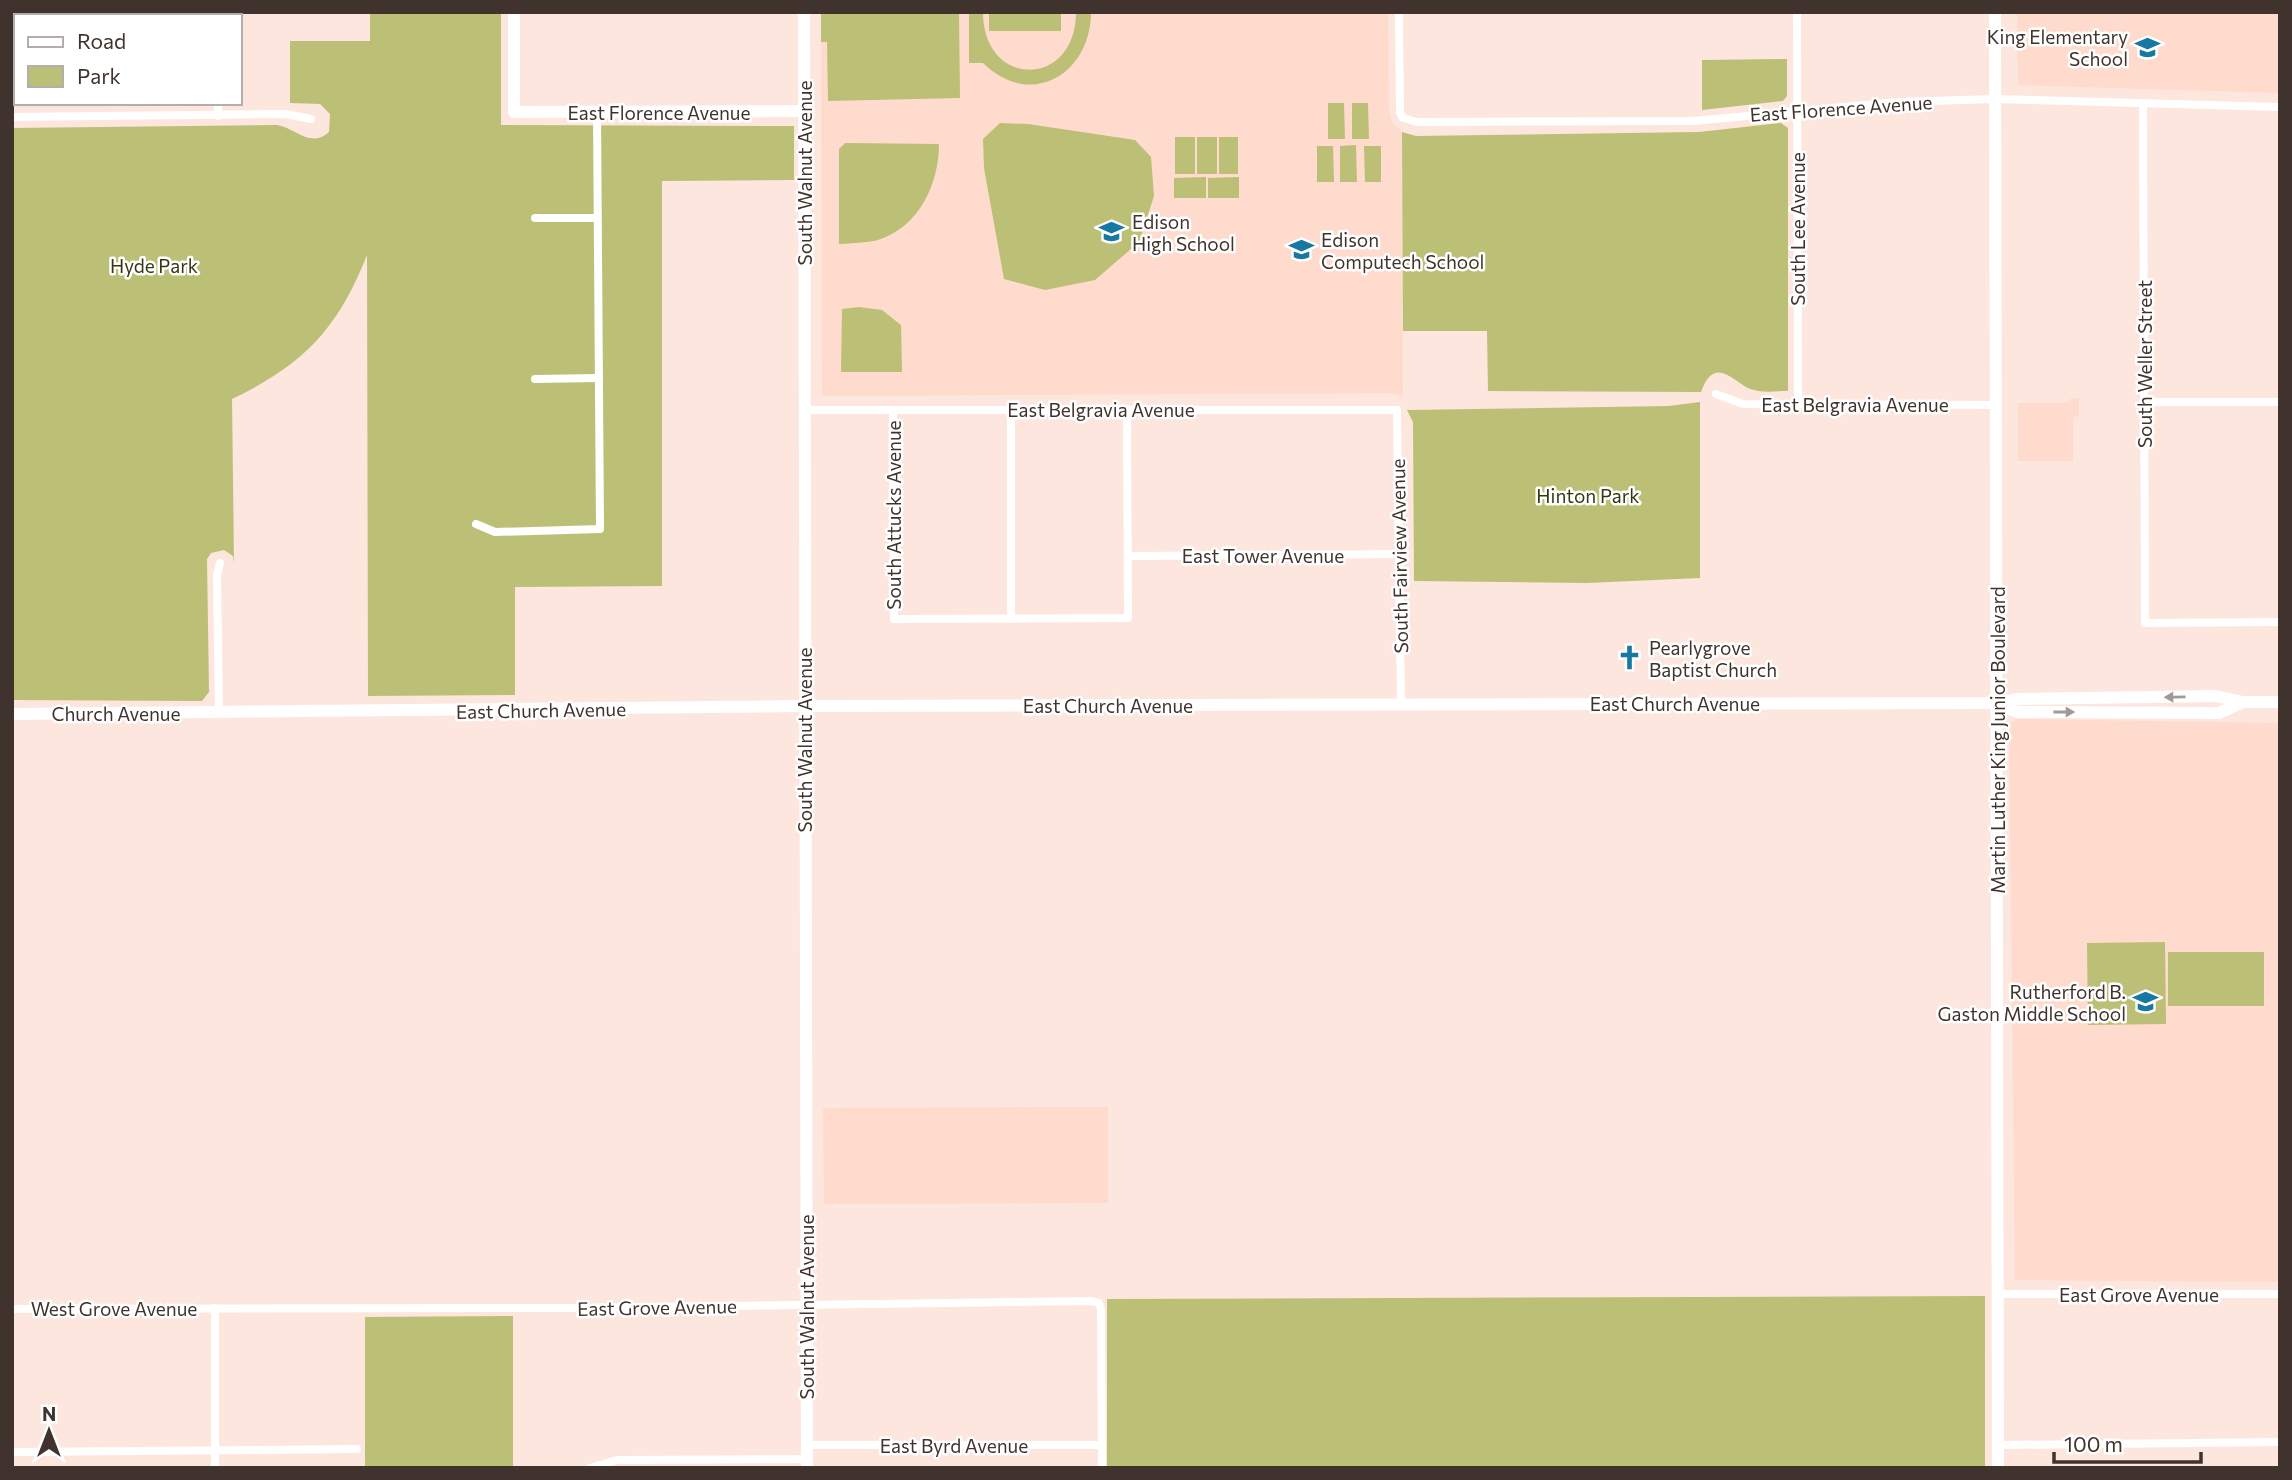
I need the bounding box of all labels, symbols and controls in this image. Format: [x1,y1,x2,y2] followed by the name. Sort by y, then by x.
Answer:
[14,14,242,105] legend
[1987,25,2128,70] place label: King Elementary School
[77,28,126,53] text: Road
[2134,33,2162,61] school or university icon: King Elementary School
[77,63,121,88] text: Park
[793,81,816,265] street label: South Walnut Avenue
[1749,90,1933,126] street label: East Florence Avenue
[568,101,750,124] street label: East Florence Avenue
[1786,152,1809,306] street label: South Lee Avenue
[1132,210,1235,255] place label: Edison High School
[1098,218,1126,246] school or university icon: Edison High School
[1321,228,1484,273] place label: Edison Computech School
[1287,236,1315,264] school or university icon: Edison Computech School
[110,254,198,277] park label: Hyde Park
[2133,280,2156,448] street label: South Weller Street
[1761,393,1949,416] street label: East Belgravia Avenue
[1007,398,1195,421] street label: East Belgravia Avenue
[882,420,905,610] street label: South Attucks Avenue
[1386,458,1412,654] street label: South Fairview Avenue
[1536,484,1640,507] park label: Hinton Park
[1182,544,1344,567] street label: East Tower Avenue
[1986,586,2009,894] street label: Martin Luther King Junior Boulevard
[1649,636,1777,681] place label: Pearlygrove Baptist Church
[1615,644,1643,672] church icon: Pearlygrove Baptist Church
[793,648,816,832] street label: South Walnut Avenue
[2164,691,2186,703] one-way arrow
[1590,692,1760,715] street label: East Church Avenue
[1023,694,1193,717] street label: East Church Avenue
[456,697,626,723] street label: East Church Avenue
[51,702,181,725] street label: Church Avenue
[2053,706,2075,718] one-way arrow
[1938,980,2126,1025] place label: Rutherford B. Gaston Middle School
[2132,988,2160,1016] school or university icon: Rutherford B. Gaston Middle School
[795,1215,818,1399] street label: South Walnut Avenue
[2059,1283,2219,1306] street label: East Grove Avenue
[577,1294,737,1320] street label: East Grove Avenue
[31,1297,197,1320] street label: West Grove Avenue
[14,1396,84,1466] north arrow
[42,1402,56,1425] text: N
[2054,1420,2201,1464] scale bar
[2064,1431,2123,1456] text: 100 m
[880,1434,1028,1457] street label: East Byrd Avenue

